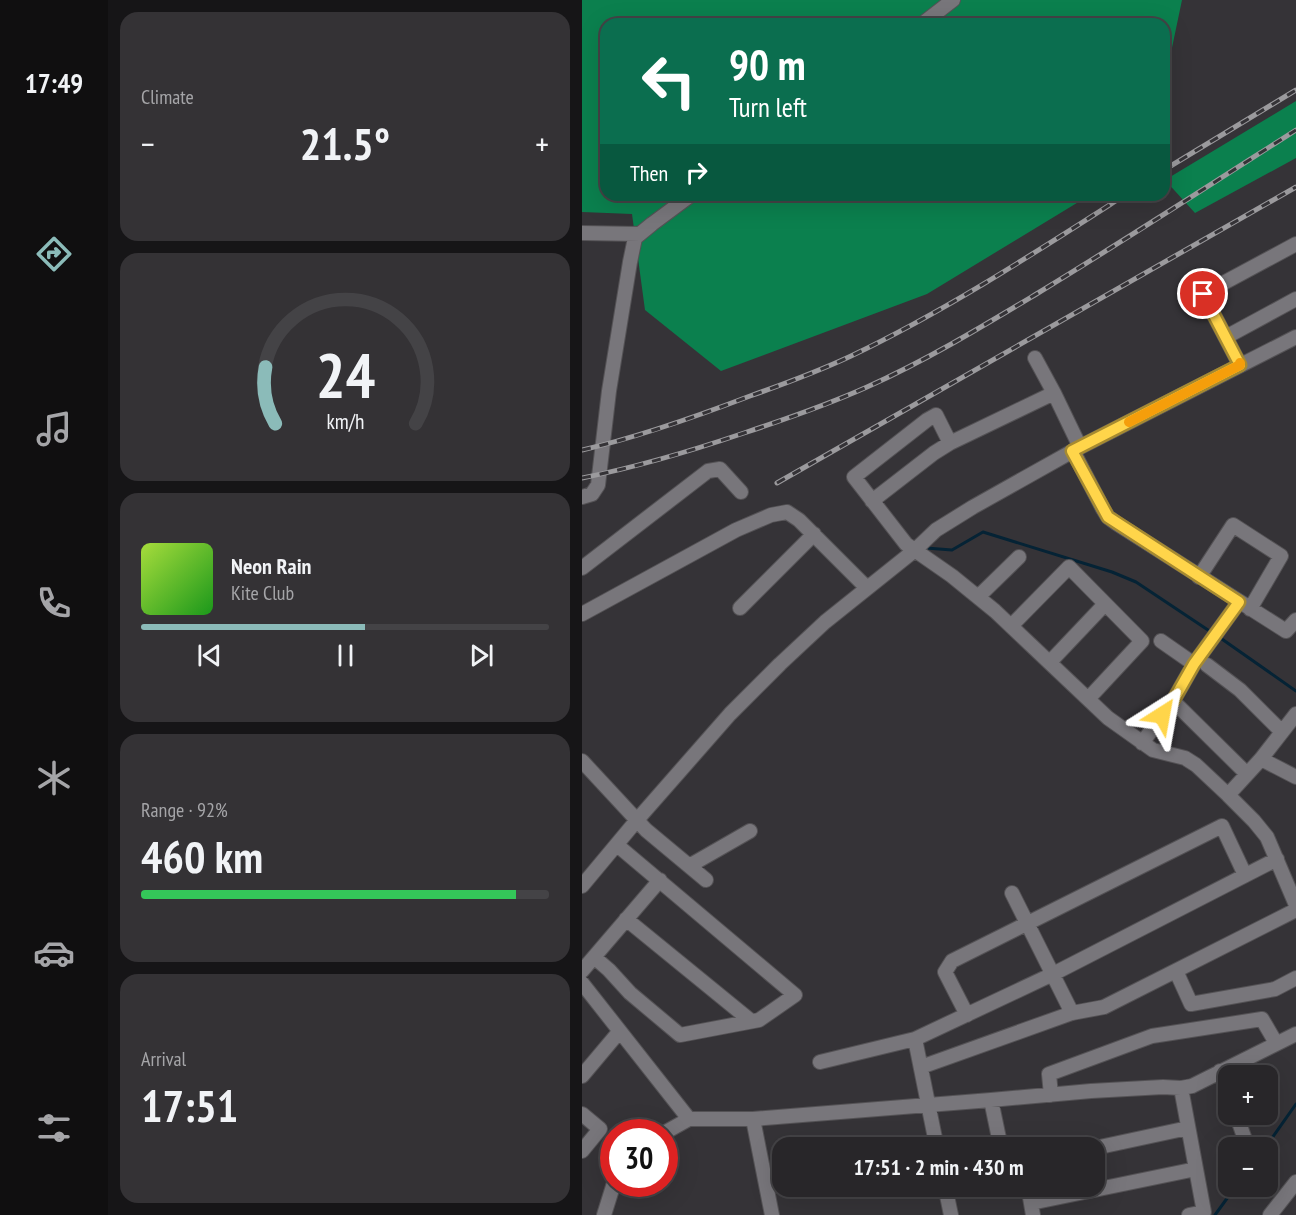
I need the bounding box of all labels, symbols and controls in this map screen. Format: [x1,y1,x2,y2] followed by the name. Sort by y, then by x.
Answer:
[729,37,806,92] text: 90 m
[630,42,708,120] icon: left
[25,66,83,100] text: 17:49
[141,84,194,110] text: Climate
[729,90,807,124] text: Turn left
[300,114,390,172] text: 21.5°
[141,122,155,165] text: −
[535,122,549,165] text: +
[680,156,713,189] icon: right
[630,159,668,187] text: Then
[33,233,75,275] icon: directions
[1177,268,1228,319] pin
[1186,277,1219,310] icon: arrive
[315,334,375,415] text: 24
[326,407,364,435] text: km/h
[33,408,75,450] icon: music
[231,552,311,580] text: Neon Rain
[231,580,294,606] text: Kite Club
[33,582,75,624] icon: phone
[193,639,226,672] icon: previous
[329,639,362,672] icon: pause
[465,639,498,672] icon: next
[1130,683,1194,747] position arrow
[33,757,75,799] icon: climate
[141,797,228,823] text: Range · 92%
[141,827,263,885] text: 460 km
[33,932,75,974] icon: car
[141,1046,186,1072] text: Arrival
[1218,1065,1278,1197] map controls
[1218,1065,1278,1125] button: +
[141,1076,238,1134] text: 17:51
[33,1107,75,1149] icon: filters
[600,1119,678,1197] speed limit sign: 30
[1218,1137,1278,1197] button: −
[853,1153,1024,1181] text: 17:51 · 2 min · 430 m

